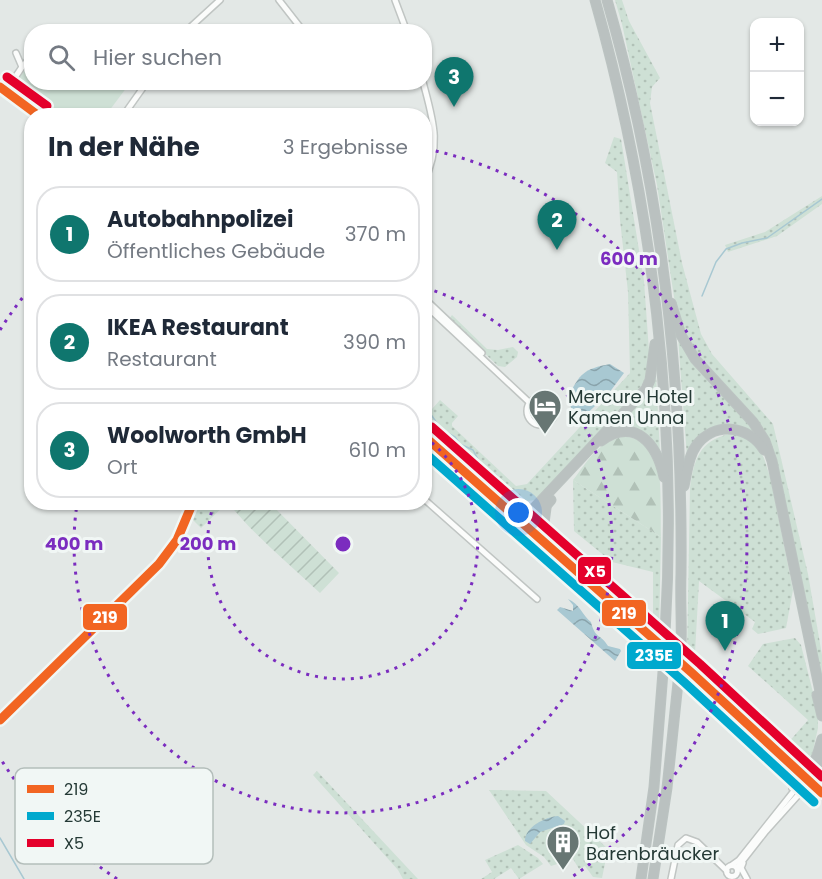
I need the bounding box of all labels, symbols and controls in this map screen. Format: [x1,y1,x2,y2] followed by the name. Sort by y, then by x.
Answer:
[750,18,804,126] map controls
[750,18,804,72] button: +
[24,24,432,90] search box
[45,41,78,74] icon: search
[93,42,222,73] text: Hier suchen
[434,57,474,107] pin: 3
[750,72,804,126] button: −
[48,129,200,165] text: In der Nähe
[283,133,408,161] text: 3 Ergebnisse
[538,200,576,250] pin: 2
[107,204,293,235] text: Autobahnpolizei
[66,220,73,248] text: 1
[345,220,406,248] text: 370 m
[107,237,325,265] text: Öffentliches Gebäude
[600,246,658,271] text: 600 m
[107,312,289,343] text: IKEA Restaurant
[64,328,75,356] text: 2
[343,328,406,356] text: 390 m
[107,345,217,373] text: Restaurant
[568,384,693,430] place label: Mercure Hotel Kamen Unna
[527,388,563,435] hotel icon: Mercure Hotel Kamen Unna
[107,420,307,451] text: Woolworth GmbH
[63,436,76,464] text: 3
[348,436,406,464] text: 610 m
[107,453,137,481] text: Ort
[504,498,533,527] your location
[45,531,103,556] text: 400 m
[180,531,236,556] text: 200 m
[333,534,353,554] centre of rings
[577,556,612,585] line badge: X5
[584,560,606,583] text: X5
[601,599,647,627] line badge: 219
[612,602,637,625] text: 219
[706,602,744,651] pin: 1
[82,603,128,631] line badge: 219
[93,606,118,629] text: 219
[626,641,682,670] line badge: 235E
[635,644,673,667] text: 235E
[15,768,213,864] legend
[64,778,88,801] text: 219
[64,805,101,828] text: 235E
[586,820,720,866] place label: Hof Barenbräucker
[545,824,581,871] building icon: Hof Barenbräucker
[64,832,84,855] text: X5

